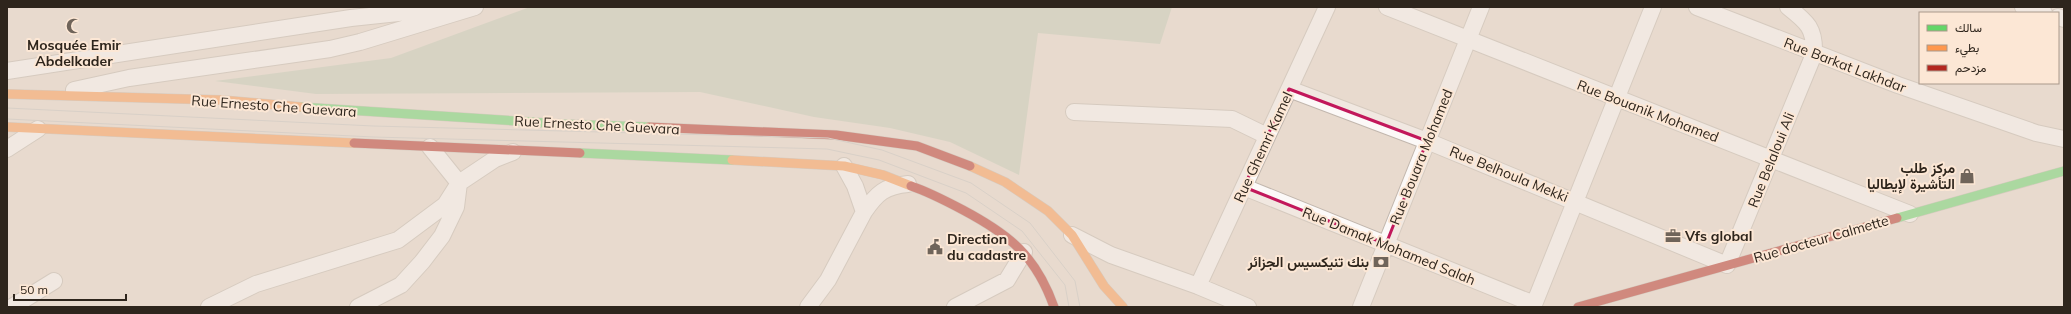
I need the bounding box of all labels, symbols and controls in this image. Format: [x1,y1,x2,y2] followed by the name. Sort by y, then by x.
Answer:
[1919,12,2059,84] legend
[65,17,83,35] mosque icon: Mosquée Emir Abdelkader
[1955,20,1982,35] text: سالك
[1781,33,1910,97] street label: Rue Barkat Lakhdar
[27,36,121,70] place label: Mosquée Emir Abdelkader
[1955,40,1979,58] text: بطيء
[1955,60,1986,76] text: مزدحم
[1575,76,1721,146] street label: Rue Bouanik Mohamed
[1385,86,1457,228] street label: Rue Bouara Mohamed
[1229,89,1297,205] street label: Rue Ghemri Kamel
[191,91,357,121] street label: Rue Ernesto Che Guevara
[1744,110,1798,210] street label: Rue Belaloui Ali
[514,112,680,138] street label: Rue Ernesto Che Guevara
[1447,142,1571,206] street label: Rue Belhoula Mekki
[1867,159,1955,194] place label: مركز طلب التأشيرة لإيطاليا
[1958,167,1976,185] shop icon: مركز طلب التأشيرة لإيطاليا
[1300,203,1478,289] street label: Rue Damak Mohamed Salah
[1751,211,1891,267] street label: Rue docteur Calmette
[1664,227,1682,245] office icon: Vfs global
[1684,227,1752,245] place label: Vfs global
[947,230,1027,264] place label: Direction du cadastre
[926,238,944,256] public building icon: Direction du cadastre
[1247,253,1369,271] place label: بنك تنيكسيس الجزائر
[1372,253,1390,271] bank icon: بنك تنيكسيس الجزائر
[14,276,126,302] scale bar
[20,282,48,297] text: 50 m

